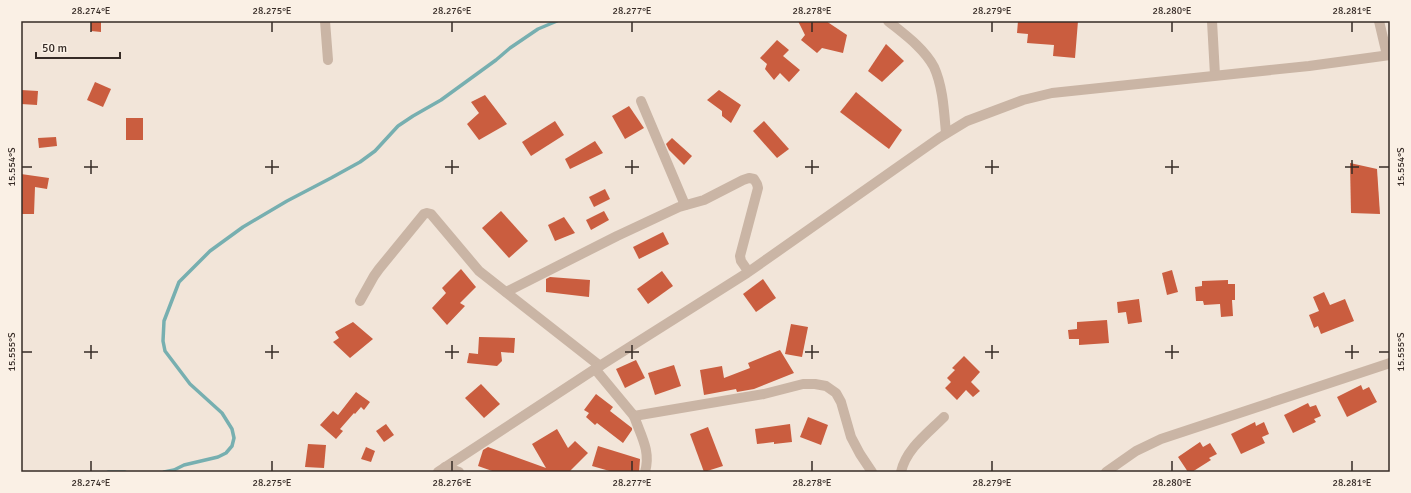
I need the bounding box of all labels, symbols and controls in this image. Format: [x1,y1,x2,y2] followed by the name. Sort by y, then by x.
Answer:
[72,5,111,17] text: 28.274°E
[253,5,292,17] text: 28.275°E
[433,5,472,17] text: 28.276°E
[613,5,652,17] text: 28.277°E
[793,5,832,17] text: 28.278°E
[973,5,1012,17] text: 28.279°E
[1153,5,1192,17] text: 28.280°E
[1333,5,1372,17] text: 28.281°E
[36,34,120,60] scale bar
[42,41,67,56] text: 50 m
[6,147,18,186] text: 15.554°S
[1395,147,1407,186] text: 15.554°S
[6,332,18,371] text: 15.555°S
[1395,332,1407,371] text: 15.555°S
[72,477,111,489] text: 28.274°E
[253,477,292,489] text: 28.275°E
[433,477,472,489] text: 28.276°E
[613,477,652,489] text: 28.277°E
[793,477,832,489] text: 28.278°E
[973,477,1012,489] text: 28.279°E
[1153,477,1192,489] text: 28.280°E
[1333,477,1372,489] text: 28.281°E

